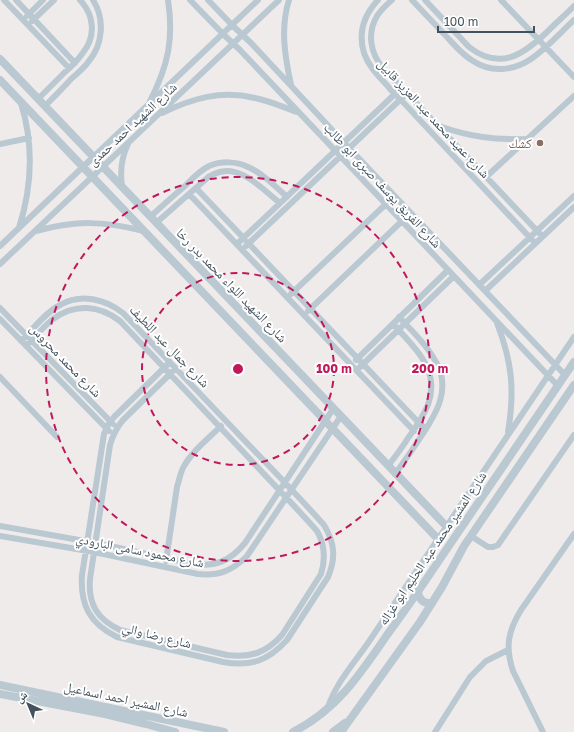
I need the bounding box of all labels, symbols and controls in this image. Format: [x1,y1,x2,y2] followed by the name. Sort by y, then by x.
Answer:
[438,8,534,34] scale bar
[444,14,478,29] text: 100 m
[373,55,493,182] street label: شارع عميد محمد عبد العزيز قابيل
[84,79,181,171] street label: شارع الشهيد احمد حمدى
[319,119,445,252] street label: شارع الفريق يوسف صبرى ابو طالب
[508,135,533,151] place label: كشك
[535,138,545,148] marker: كشك
[172,225,291,347] street label: شارع الشهيد اللواء محمد بدر رخا
[125,302,213,392] street label: شارع جمال عبد اللطيف
[25,320,105,402] street label: شارع محمد محروس
[316,361,352,376] text: 100 m
[412,361,448,376] text: 200 m
[231,362,245,376] centre of rings
[374,468,491,629] street label: شارع المشير محمد عبد الحليم ابو غزاله
[74,530,205,574] street label: شارع محمود سامى البارودي
[120,619,193,655] street label: شارع رضا والي
[62,678,189,722] street label: شارع المشير احمد اسماعيل
[8,684,48,724] north arrow
[12,687,31,707] text: ش

